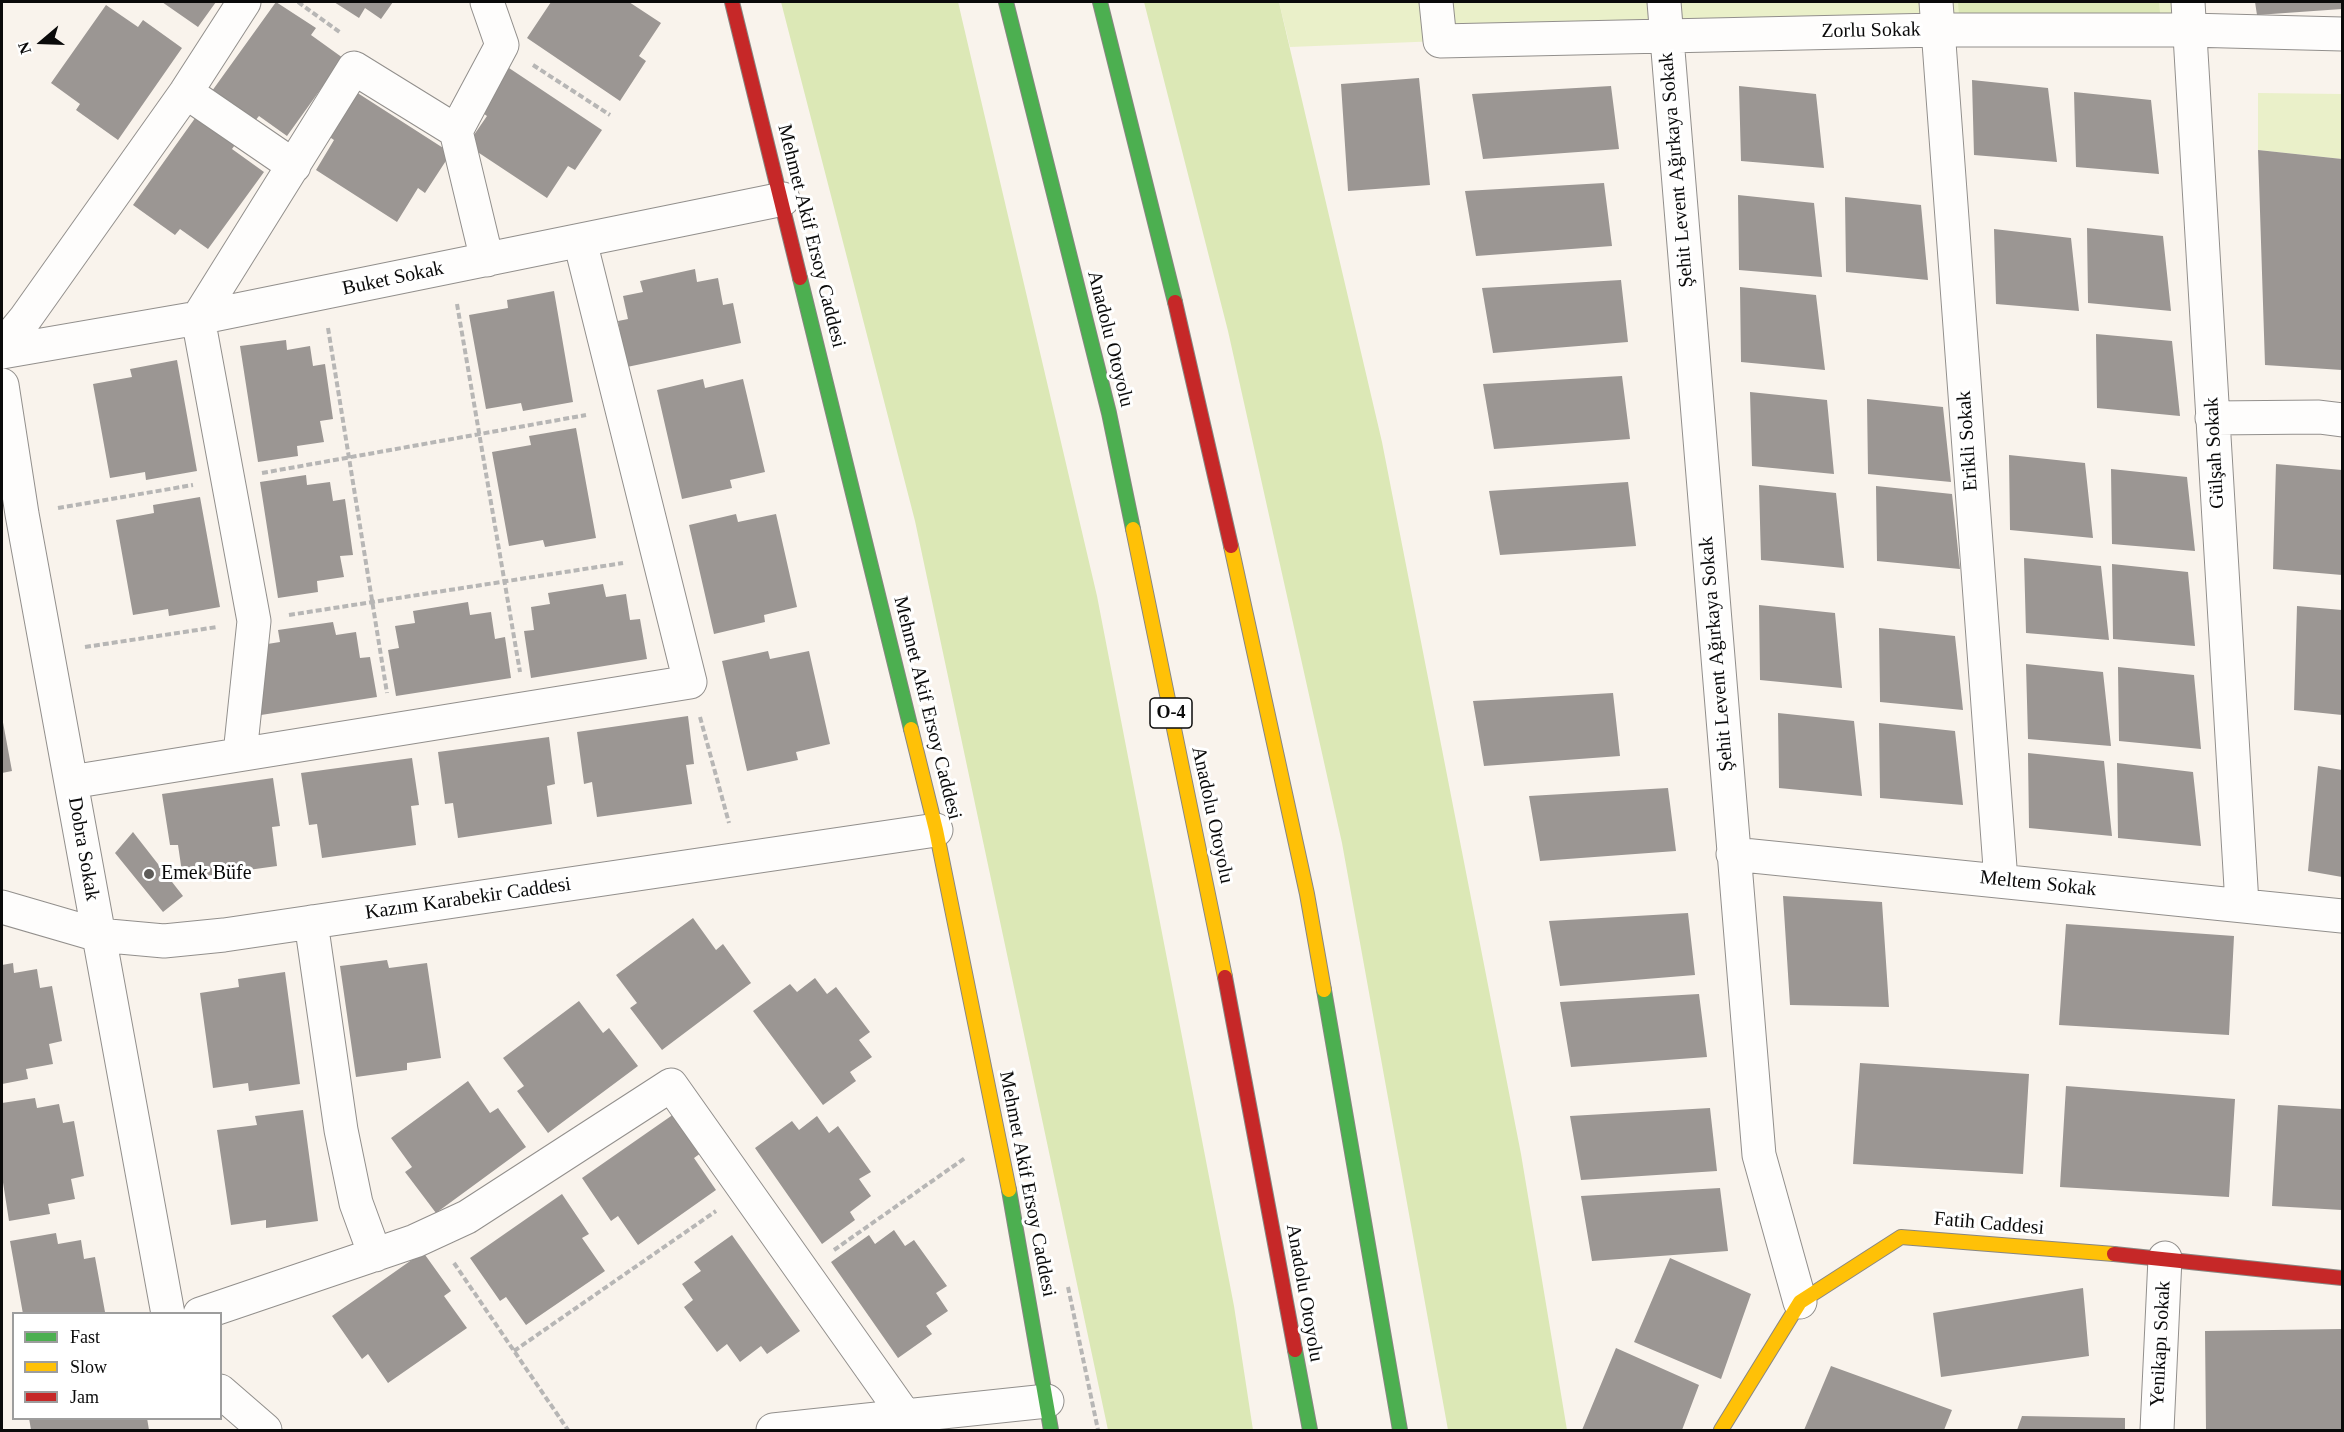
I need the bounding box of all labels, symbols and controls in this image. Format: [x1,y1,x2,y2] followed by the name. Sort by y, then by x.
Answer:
[12,12,72,72] north arrow
[1821,18,1921,44] street label: Zorlu Sokak
[15,40,34,56] text: N
[1655,51,1699,289] street label: Şehit Levent Ağırkaya Sokak
[772,122,850,350] street label: Mehmet Akif Ersoy Caddesi
[340,257,446,301] street label: Buket Sokak
[1081,268,1139,410] street label: Anadolu Otoyolu
[1953,390,1983,492] street label: Erikli Sokak
[2200,397,2230,509] street label: Gülşah Sokak
[1695,535,1739,773] street label: Şehit Levent Ağırkaya Sokak
[888,594,966,822] street label: Mehmet Akif Ersoy Caddesi
[1150,698,1192,728] road number: O-4
[1186,744,1238,886] street label: Anadolu Otoyolu
[62,795,104,903] street label: Dobra Sokak
[161,862,252,886] place label: Emek Büfe
[1978,866,2098,902] street label: Meltem Sokak
[142,867,156,881] marker: Emek Büfe
[363,873,573,925] street label: Kazım Karabekir Caddesi
[993,1069,1061,1299] street label: Mehmet Akif Ersoy Caddesi
[1933,1207,2045,1241] street label: Fatih Caddesi
[1280,1222,1328,1364] street label: Anadolu Otoyolu
[2146,1280,2176,1408] street label: Yenikapı Sokak
[12,1312,222,1420] legend
[70,1327,100,1347] text: Fast
[70,1357,107,1377] text: Slow
[70,1387,99,1407] text: Jam

